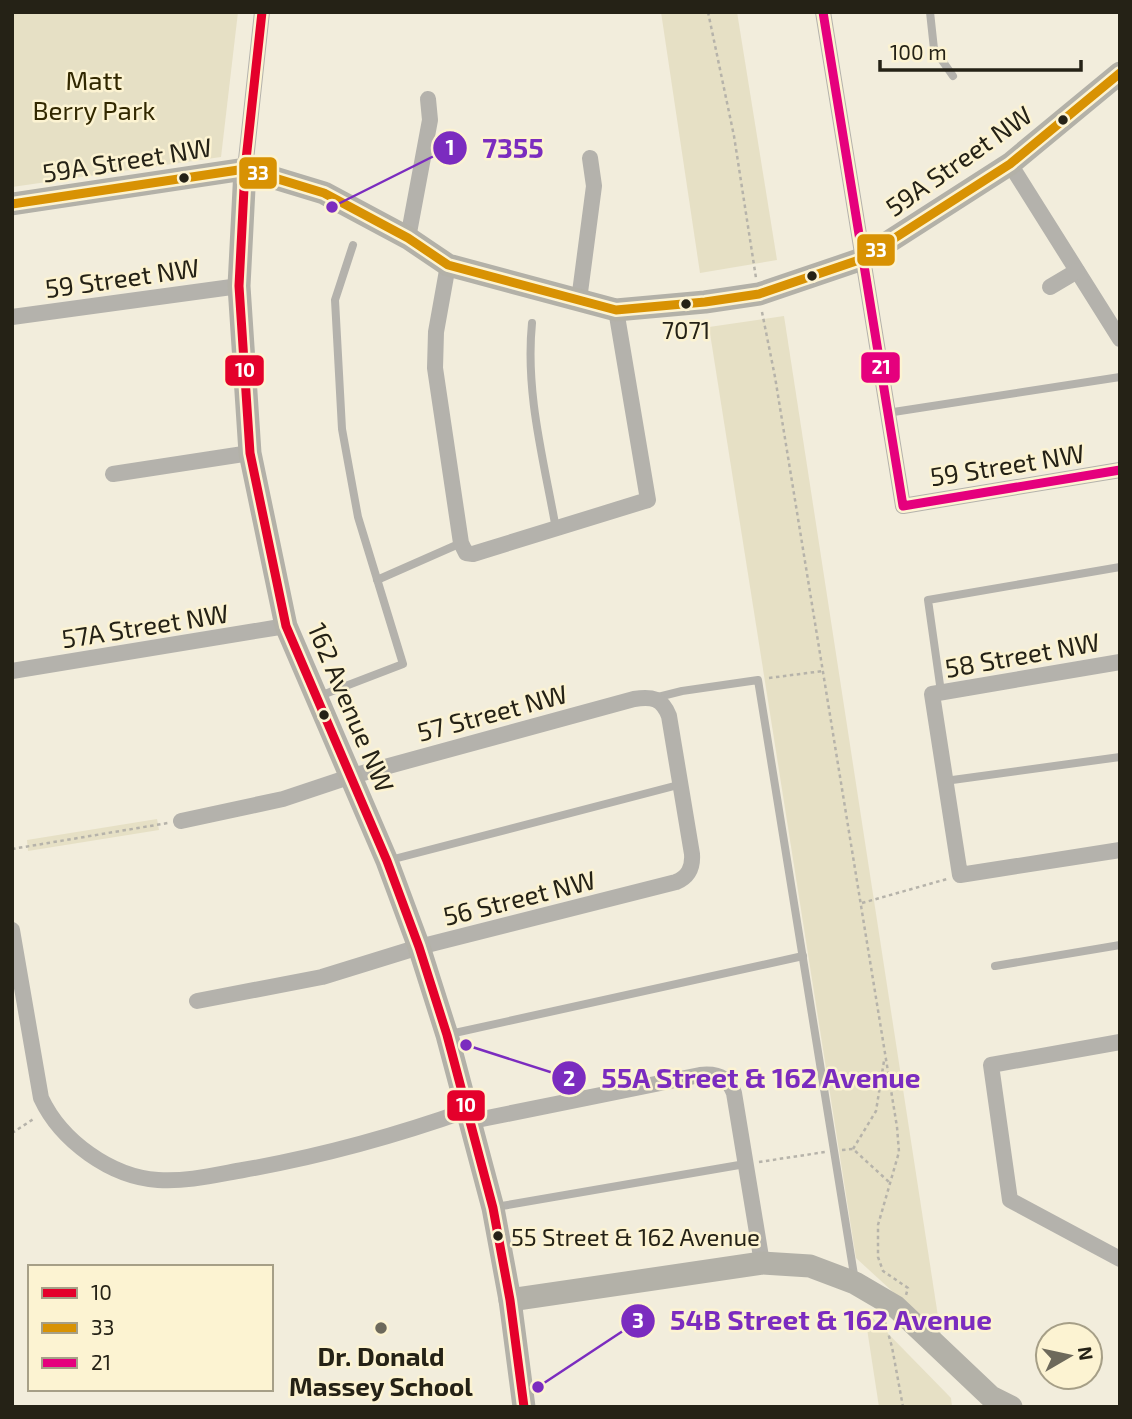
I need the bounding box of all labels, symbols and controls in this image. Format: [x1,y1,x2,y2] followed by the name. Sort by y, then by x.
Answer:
[880,28,1081,72] scale bar
[890,39,947,64] text: 100 m
[32,64,156,125] park label: Matt Berry Park
[879,98,1037,222] street label: 59A Street NW
[1056,113,1070,127] unlabelled marker
[433,124,557,173] callout: 7355
[40,130,214,188] street label: 59A Street NW
[482,130,544,164] text: 7355
[445,134,455,159] text: 1
[238,156,278,190] line badge: 33
[247,161,269,184] text: 33
[177,171,191,185] unlabelled marker
[856,233,896,267] line badge: 33
[865,238,887,261] text: 33
[43,251,201,303] street label: 59 Street NW
[805,269,819,283] unlabelled marker
[679,297,693,311] marker: 7071
[662,315,710,344] place label: 7071
[860,351,901,384] line badge: 21
[224,354,265,387] line badge: 10
[871,355,891,378] text: 21
[235,358,255,381] text: 10
[928,437,1086,491] street label: 59 Street NW
[59,596,231,654] street label: 57A Street NW
[302,618,402,796] street label: 162 Avenue NW
[942,625,1102,683] street label: 58 Street NW
[414,677,570,747] street label: 57 Street NW
[317,708,331,722] unlabelled marker
[440,863,598,931] street label: 56 Street NW
[552,1054,935,1103] callout: 55A Street & 162 Avenue
[601,1060,921,1094] text: 55A Street & 162 Avenue
[563,1065,575,1090] text: 2
[446,1089,486,1122] line badge: 10
[456,1093,476,1116] text: 10
[511,1222,760,1251] place label: 55 Street & 162 Avenue
[491,1229,505,1243] marker: 55 Street & 162 Avenue
[28,1265,273,1391] legend
[91,1279,112,1304] text: 10
[621,1296,1006,1345] callout: 54B Street & 162 Avenue
[670,1302,992,1336] text: 54B Street & 162 Avenue
[632,1307,644,1332] text: 3
[91,1314,114,1339] text: 33
[373,1320,389,1336] marker: Dr. Donald Massey School
[1034,1321,1104,1391] north arrow
[289,1340,473,1402] place label: Dr. Donald Massey School
[1074,1345,1099,1362] text: N
[91,1349,111,1374] text: 21

